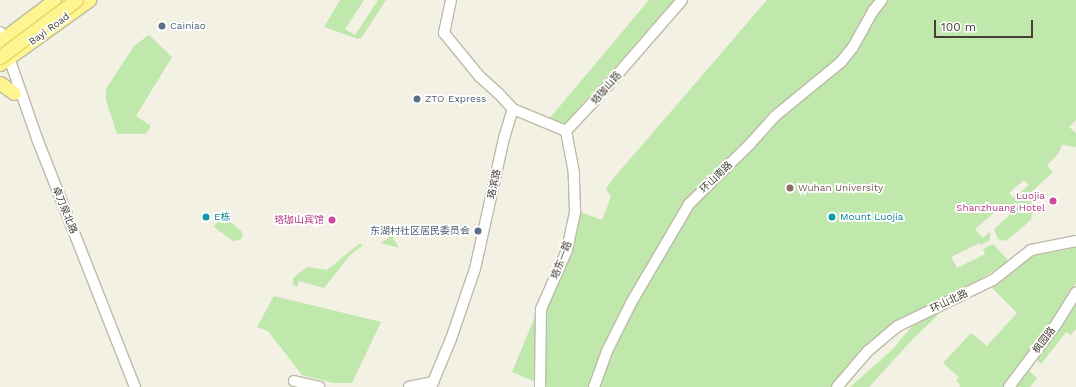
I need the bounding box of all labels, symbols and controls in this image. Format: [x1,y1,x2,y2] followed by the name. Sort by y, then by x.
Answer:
[26,10,72,48] street label: Bayi Road
[936,12,1035,38] scale bar
[170,20,206,32] place label: Cainiao
[941,20,976,34] text: 100 m
[157,21,167,31] marker: Cainiao
[588,69,624,107] street label: 珞珈山路
[425,93,486,105] place label: ZTO Express
[412,94,422,104] marker: ZTO Express
[697,159,735,195] street label: 环山南路
[485,168,503,200] street label: 珞滨路
[798,182,883,194] place label: Wuhan University
[785,183,795,193] marker: Wuhan University
[50,185,80,235] street label: 卓刀泉北路
[956,189,1045,212] place label: Luojia Shanzhuang Hotel
[1048,196,1058,206] marker: Luojia Shanzhuang Hotel
[214,211,230,223] place label: E栋
[840,211,903,223] place label: Mount Luojia
[201,212,211,222] marker: E栋
[827,212,837,222] marker: Mount Luojia
[274,214,324,226] place label: 珞珈山宾馆
[327,215,337,225] marker: 珞珈山宾馆
[370,225,470,237] place label: 东湖村社区居民委员会
[473,226,483,236] marker: 东湖村社区居民委员会
[548,239,574,281] street label: 珞东一路
[928,287,970,315] street label: 环山北路
[1030,324,1058,356] street label: 枫园路

